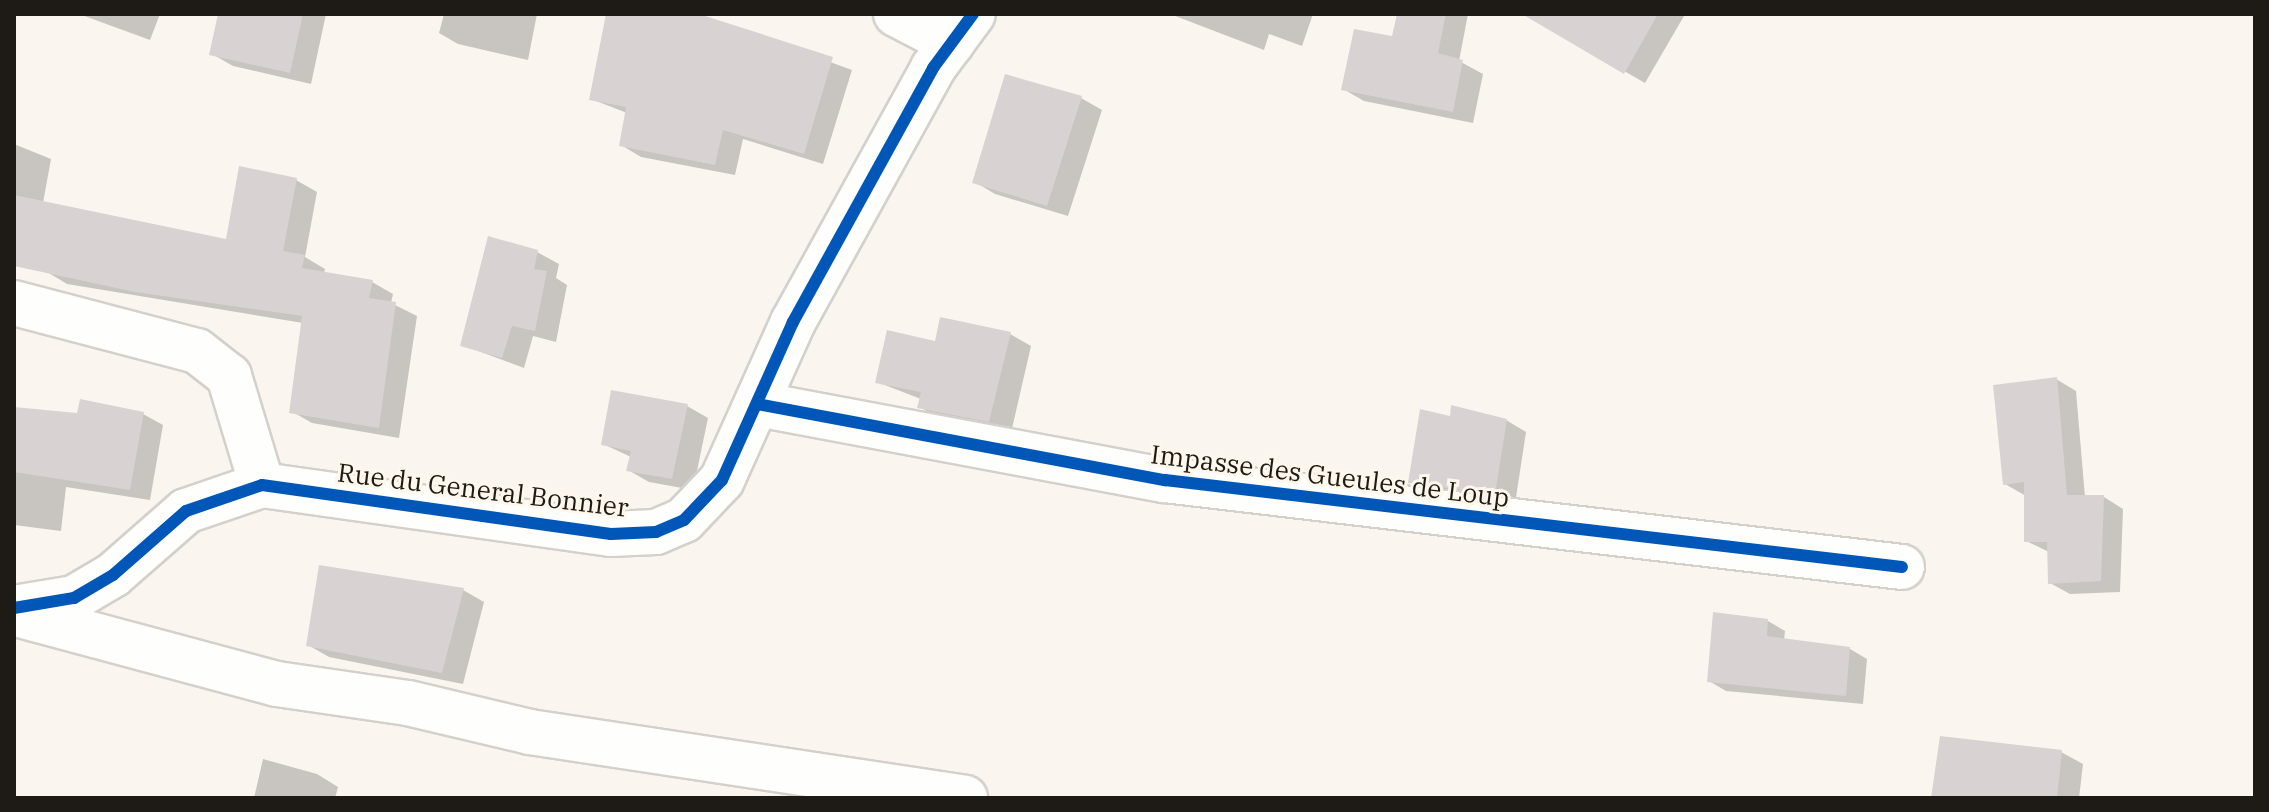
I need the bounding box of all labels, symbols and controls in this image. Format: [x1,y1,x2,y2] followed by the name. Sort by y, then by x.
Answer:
[1149,439,1511,513] street label: Impasse des Gueules de Loup
[336,457,630,523] street label: Rue du General Bonnier

